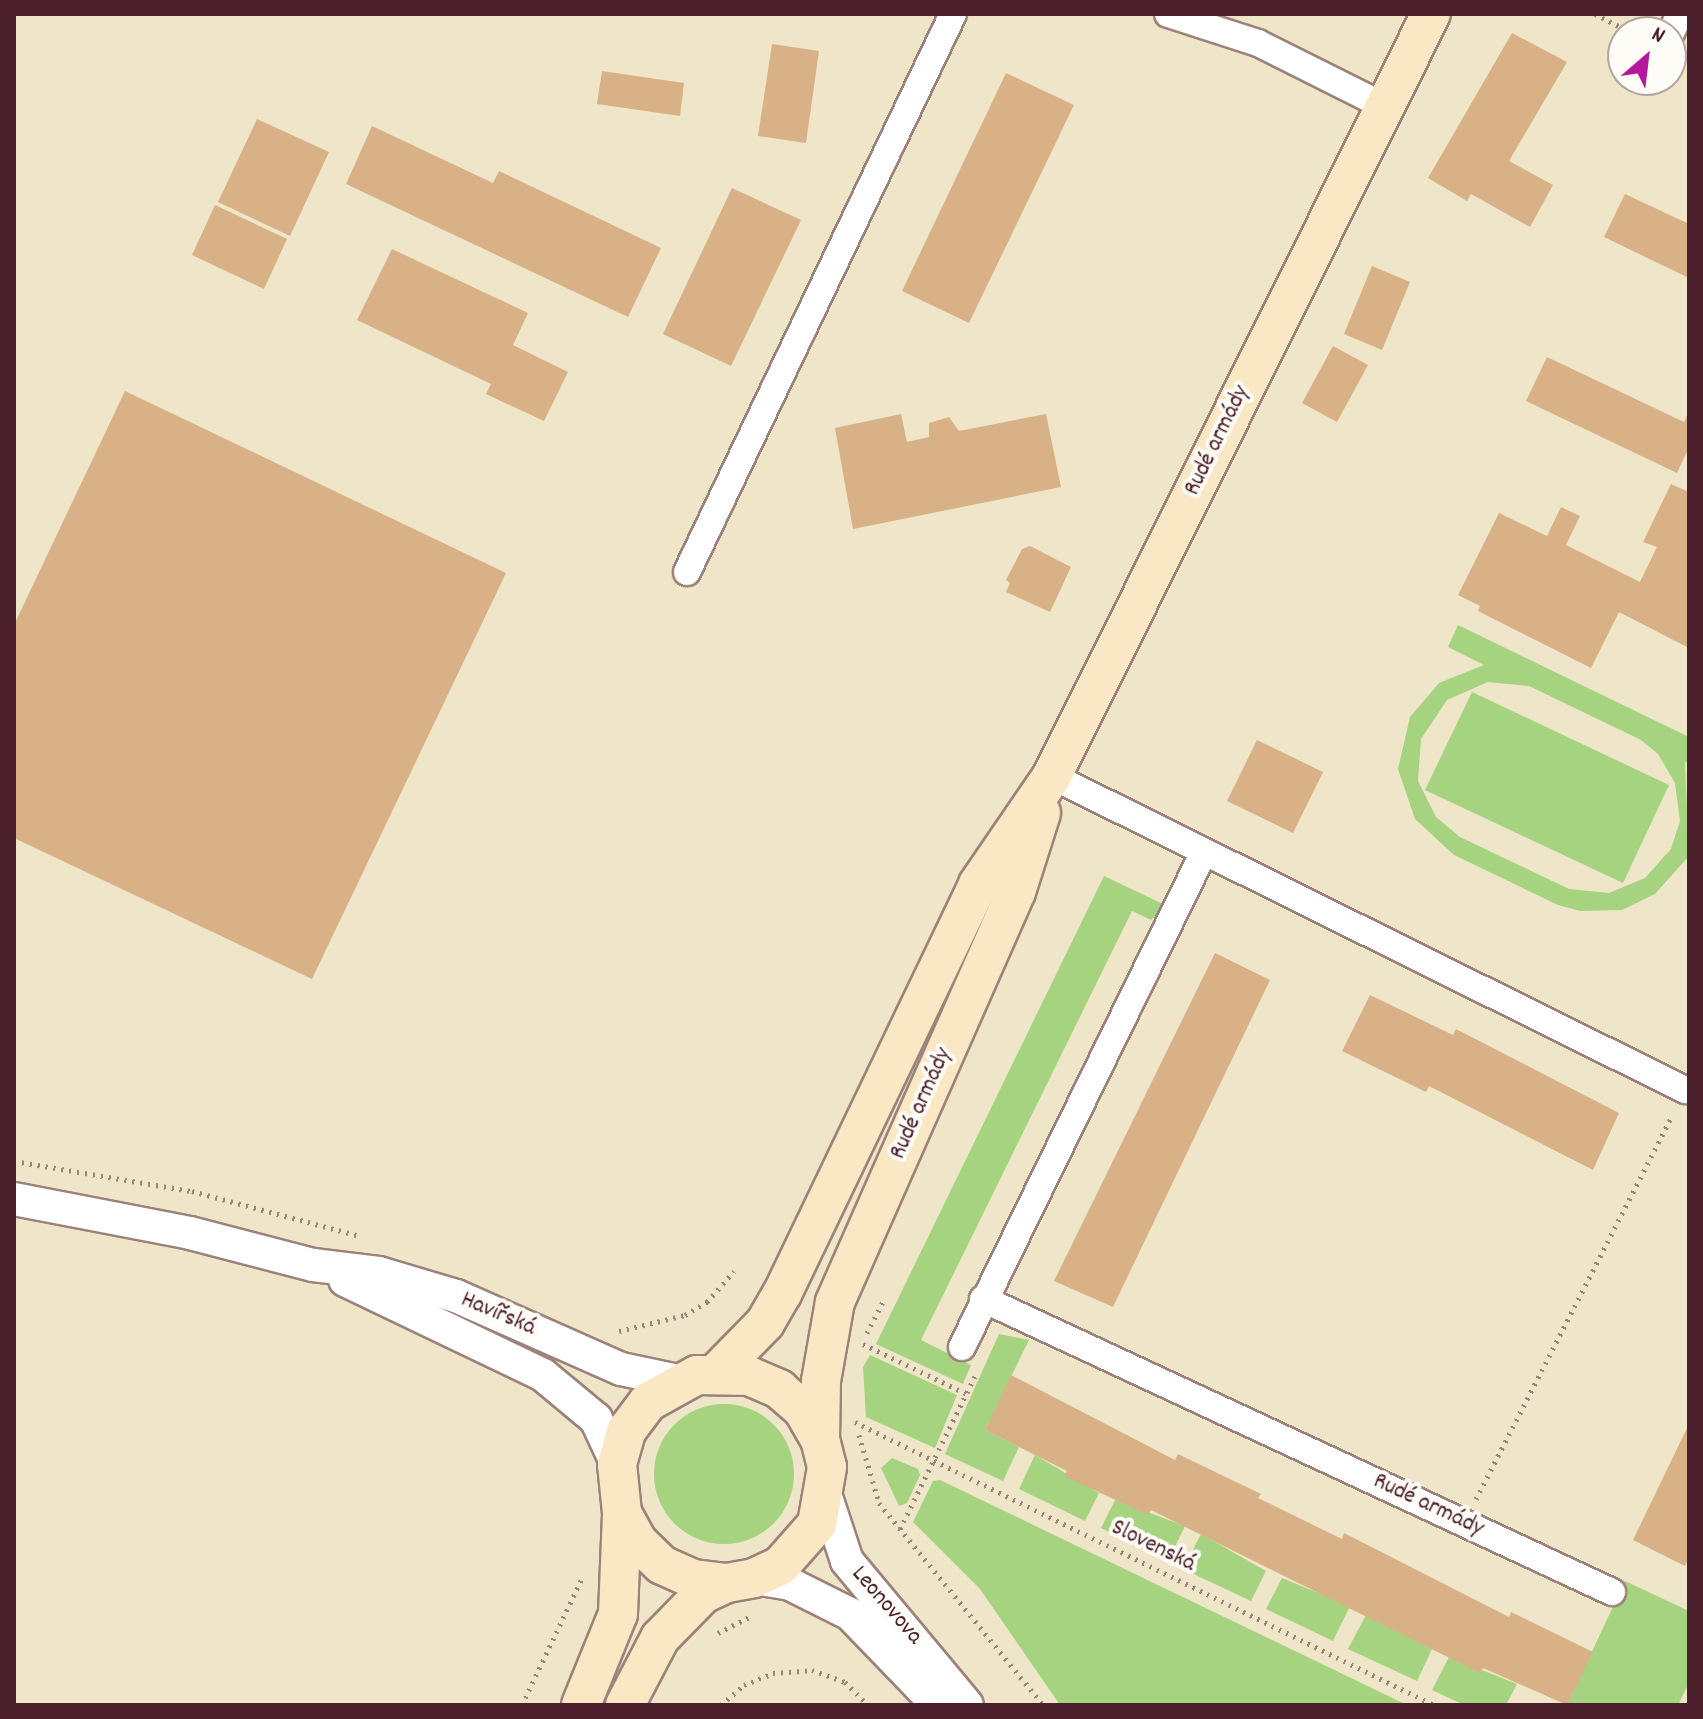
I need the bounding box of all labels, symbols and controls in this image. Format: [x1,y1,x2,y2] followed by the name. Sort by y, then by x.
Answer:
[1607,16,1687,96] north arrow
[1645,20,1670,52] text: N
[1179,381,1257,501] street label: Rudé armády
[885,1044,959,1164] street label: Rudé armády
[456,1286,540,1344] street label: Havířská
[1368,1468,1488,1544] street label: Rudé armády
[1106,1514,1200,1580] street label: Slovenská
[844,1561,928,1651] street label: Leonovova

